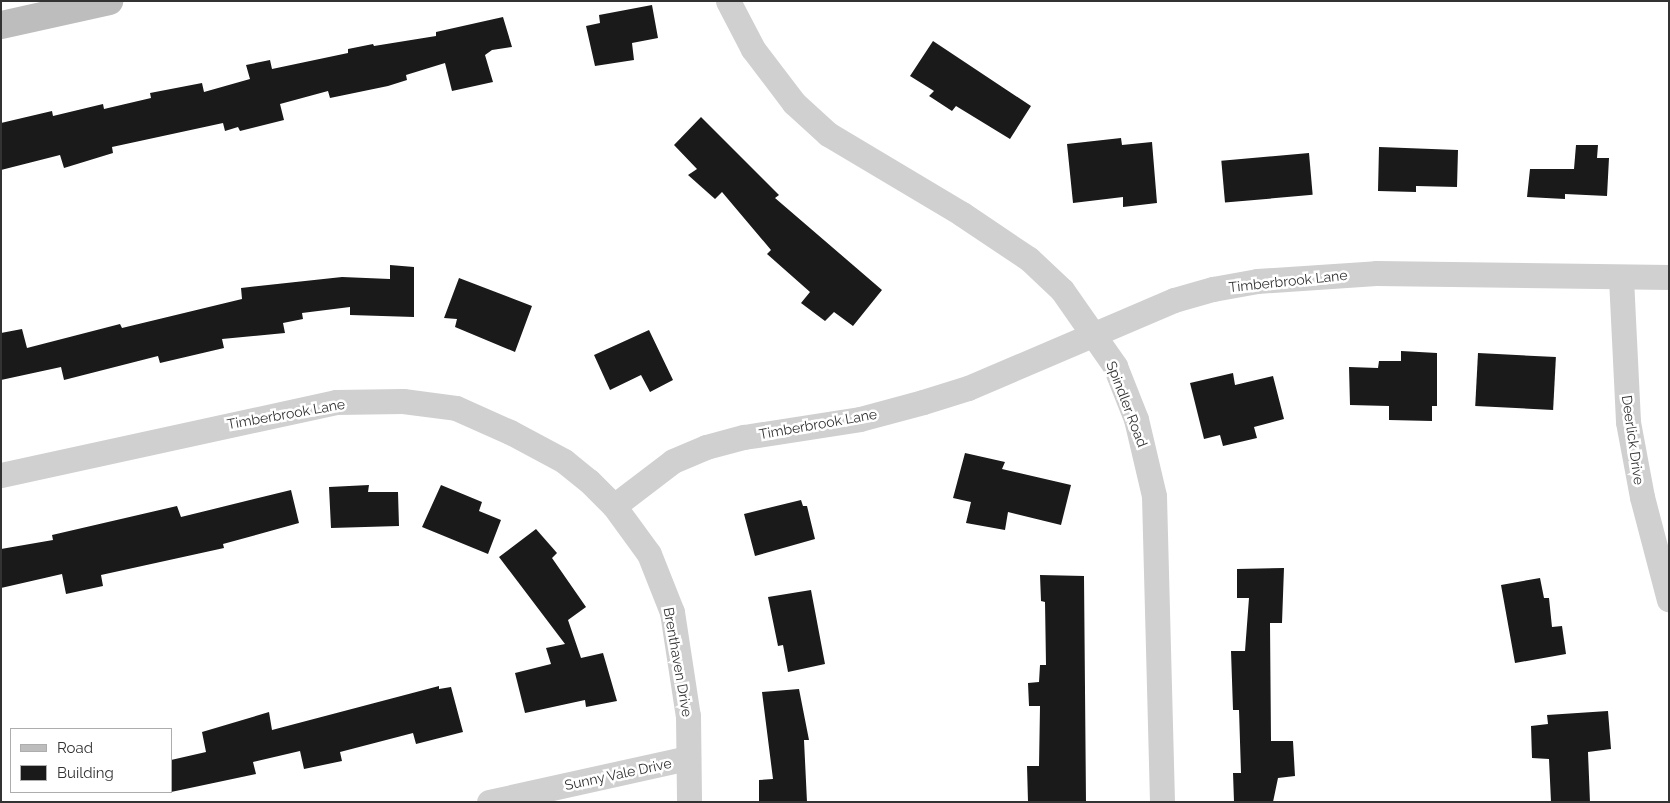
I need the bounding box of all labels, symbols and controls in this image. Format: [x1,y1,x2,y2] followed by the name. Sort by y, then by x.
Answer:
[1228,266,1348,296] street label: Timberbrook Lane
[1103,358,1151,450] street label: Spindler Road
[1618,394,1648,486] street label: Deerlick Drive
[226,395,346,433] street label: Timberbrook Lane
[758,405,878,443] street label: Timberbrook Lane
[660,606,696,718] street label: Brenthaven Drive
[10,728,172,793] legend
[57,739,93,757] text: Road
[563,754,673,794] street label: Sunny Vale Drive
[57,764,114,782] text: Building

